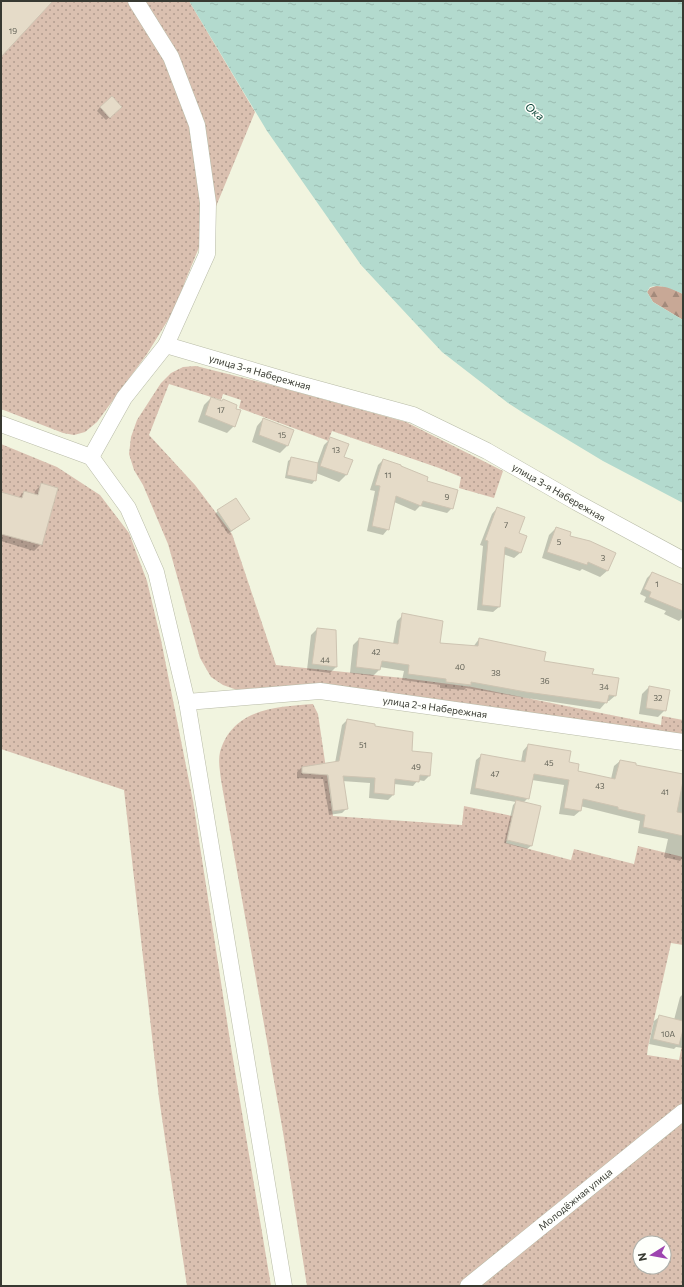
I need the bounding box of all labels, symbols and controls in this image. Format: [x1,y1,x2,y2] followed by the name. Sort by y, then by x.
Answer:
[9,26,17,36] house number: 19
[523,99,547,123] water label: Ока
[208,352,312,392] street label: улица 3-я Набережная
[217,405,225,415] house number: 17
[278,430,286,440] house number: 15
[332,445,340,455] house number: 13
[510,460,608,524] street label: улица 3-я Набережная
[385,470,391,480] house number: 11
[445,492,450,502] house number: 9
[504,520,508,530] house number: 7
[557,537,562,547] house number: 5
[601,553,606,563] house number: 3
[655,579,659,589] house number: 1
[371,647,381,657] house number: 42
[320,655,330,665] house number: 44
[455,662,465,672] house number: 40
[491,668,501,678] house number: 38
[540,676,550,686] house number: 36
[599,682,609,692] house number: 34
[654,693,663,703] house number: 32
[382,694,488,720] street label: улица 2-я Набережная
[359,740,367,750] house number: 51
[544,758,554,768] house number: 45
[411,762,421,772] house number: 49
[491,769,499,779] house number: 47
[595,781,605,791] house number: 43
[661,787,669,797] house number: 41
[661,1029,675,1039] house number: 10А
[536,1166,614,1232] street label: Молодёжная улица
[632,1235,672,1275] north arrow
[635,1252,649,1262] text: N

